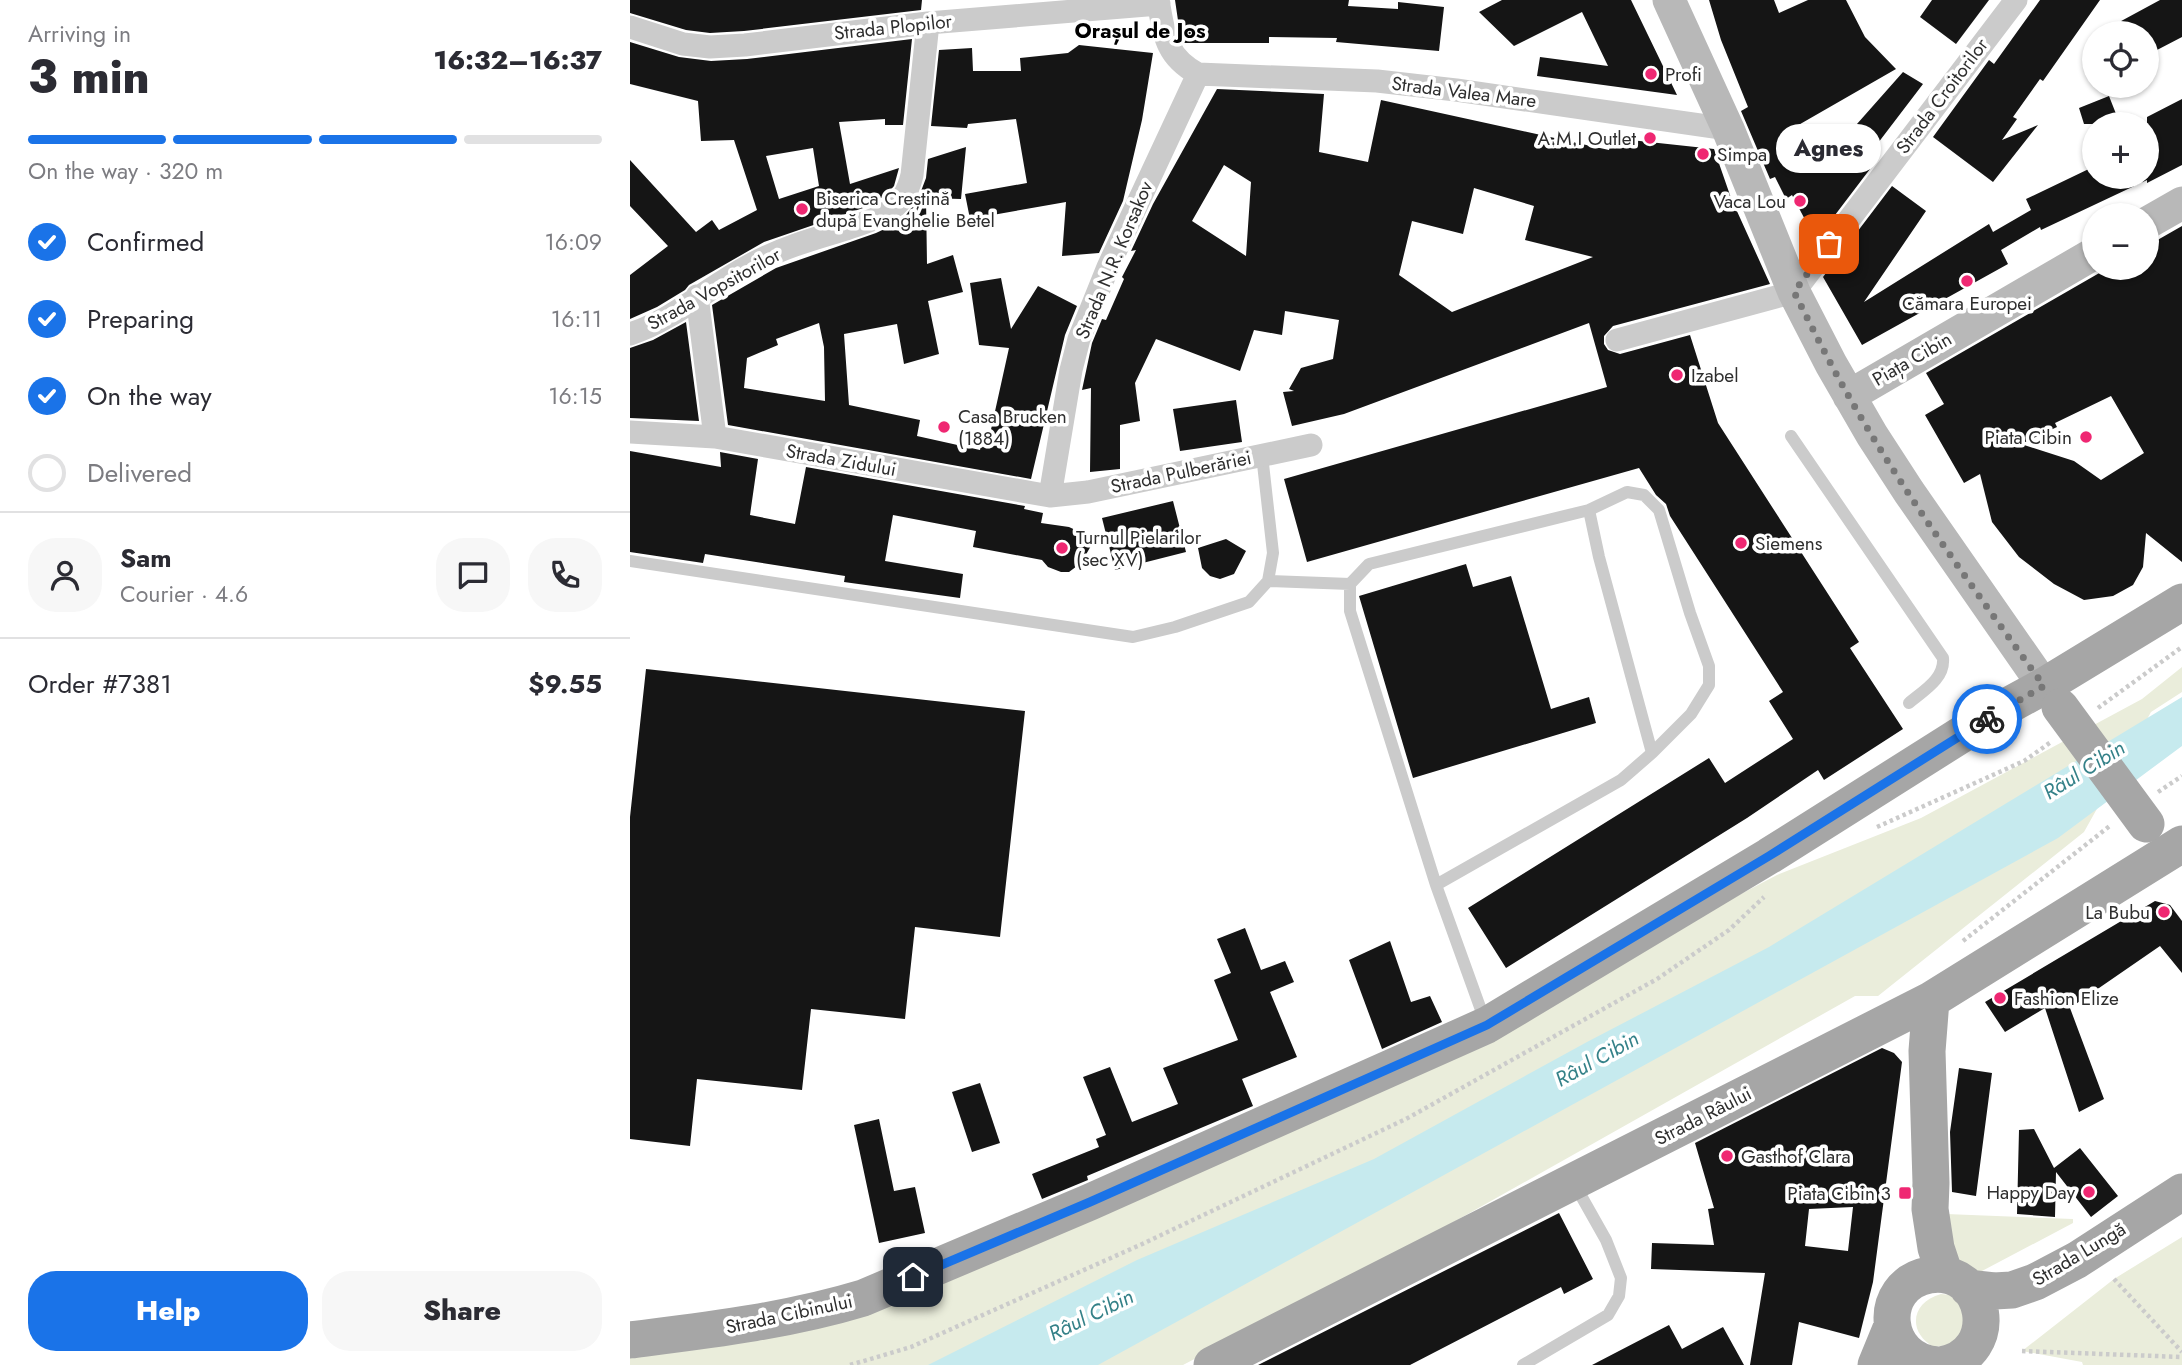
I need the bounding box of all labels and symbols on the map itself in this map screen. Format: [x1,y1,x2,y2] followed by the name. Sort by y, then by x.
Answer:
[833,7,954,47] street label: Strada Plopilor
[1075,16,1206,46] district label: Orașul de Jos
[1890,32,1995,159] street label: Strada Croitorilor
[1665,61,1702,88] place label: Profi
[1643,66,1659,82] marker: Profi
[1390,70,1538,114] street label: Strada Valea Mare
[1537,125,1636,152] place label: A.M.I Outlet
[1776,125,1882,174] callout: Agnes
[1642,130,1658,146] marker: A.M.I Outlet
[1717,141,1767,168] place label: Simpa
[1695,146,1711,162] marker: Simpa
[1069,176,1160,343] street label: Strada N.R. Korsakov
[816,185,995,234] place label: Biserica Creștină după Evanghelie Betel
[1713,188,1786,215] place label: Vaca Lou
[1792,193,1808,209] marker: Vaca Lou
[794,201,810,217] marker: Biserica Creștină după Evanghelie Betel
[1799,214,1859,274] pin
[642,241,786,337] street label: Strada Vopsitorilor
[1959,273,1975,289] marker: Cămara Europei
[1902,290,2032,317] place label: Cămara Europei
[1867,325,1957,393] street label: Piața Cibin
[1691,362,1739,389] place label: Izabel
[1669,367,1685,383] marker: Izabel
[958,403,1067,452] place label: Casa Brucken (1884)
[936,419,952,435] marker: Casa Brucken (1884)
[1984,424,2072,451] place label: Piata Cibin
[2078,429,2094,445] marker: Piata Cibin
[784,437,898,483] street label: Strada Zidului
[1108,444,1254,500] street label: Strada Pulberăriei
[1076,524,1202,573] place label: Turnul Pielarilor (sec XV)
[1755,530,1823,557] place label: Siemens
[1733,535,1749,551] marker: Siemens
[1054,540,1070,556] marker: Turnul Pielarilor (sec XV)
[1952,684,2022,754] courier
[2037,733,2131,807] water label: Râul Cibin
[2085,899,2150,926] place label: La Bubu
[2156,904,2172,920] marker: La Bubu
[2014,985,2119,1012] place label: Fashion Elize
[1992,990,2008,1006] marker: Fashion Elize
[1550,1024,1644,1094] water label: Râul Cibin
[1650,1080,1756,1152] street label: Strada Râului
[1741,1143,1851,1170] place label: Gasthof Clara
[1719,1148,1735,1164] marker: Gasthof Clara
[1987,1179,2076,1206] place label: Happy Day
[1787,1180,1891,1207] place label: Piata Cibin 3
[2081,1184,2097,1200] marker: Happy Day
[1897,1185,1913,1201] marker: Piata Cibin 3
[2027,1216,2131,1292] street label: Strada Lungă
[883,1247,943,1307] pin
[1043,1281,1139,1349] water label: Râul Cibin
[723,1287,855,1341] street label: Strada Cibinului

